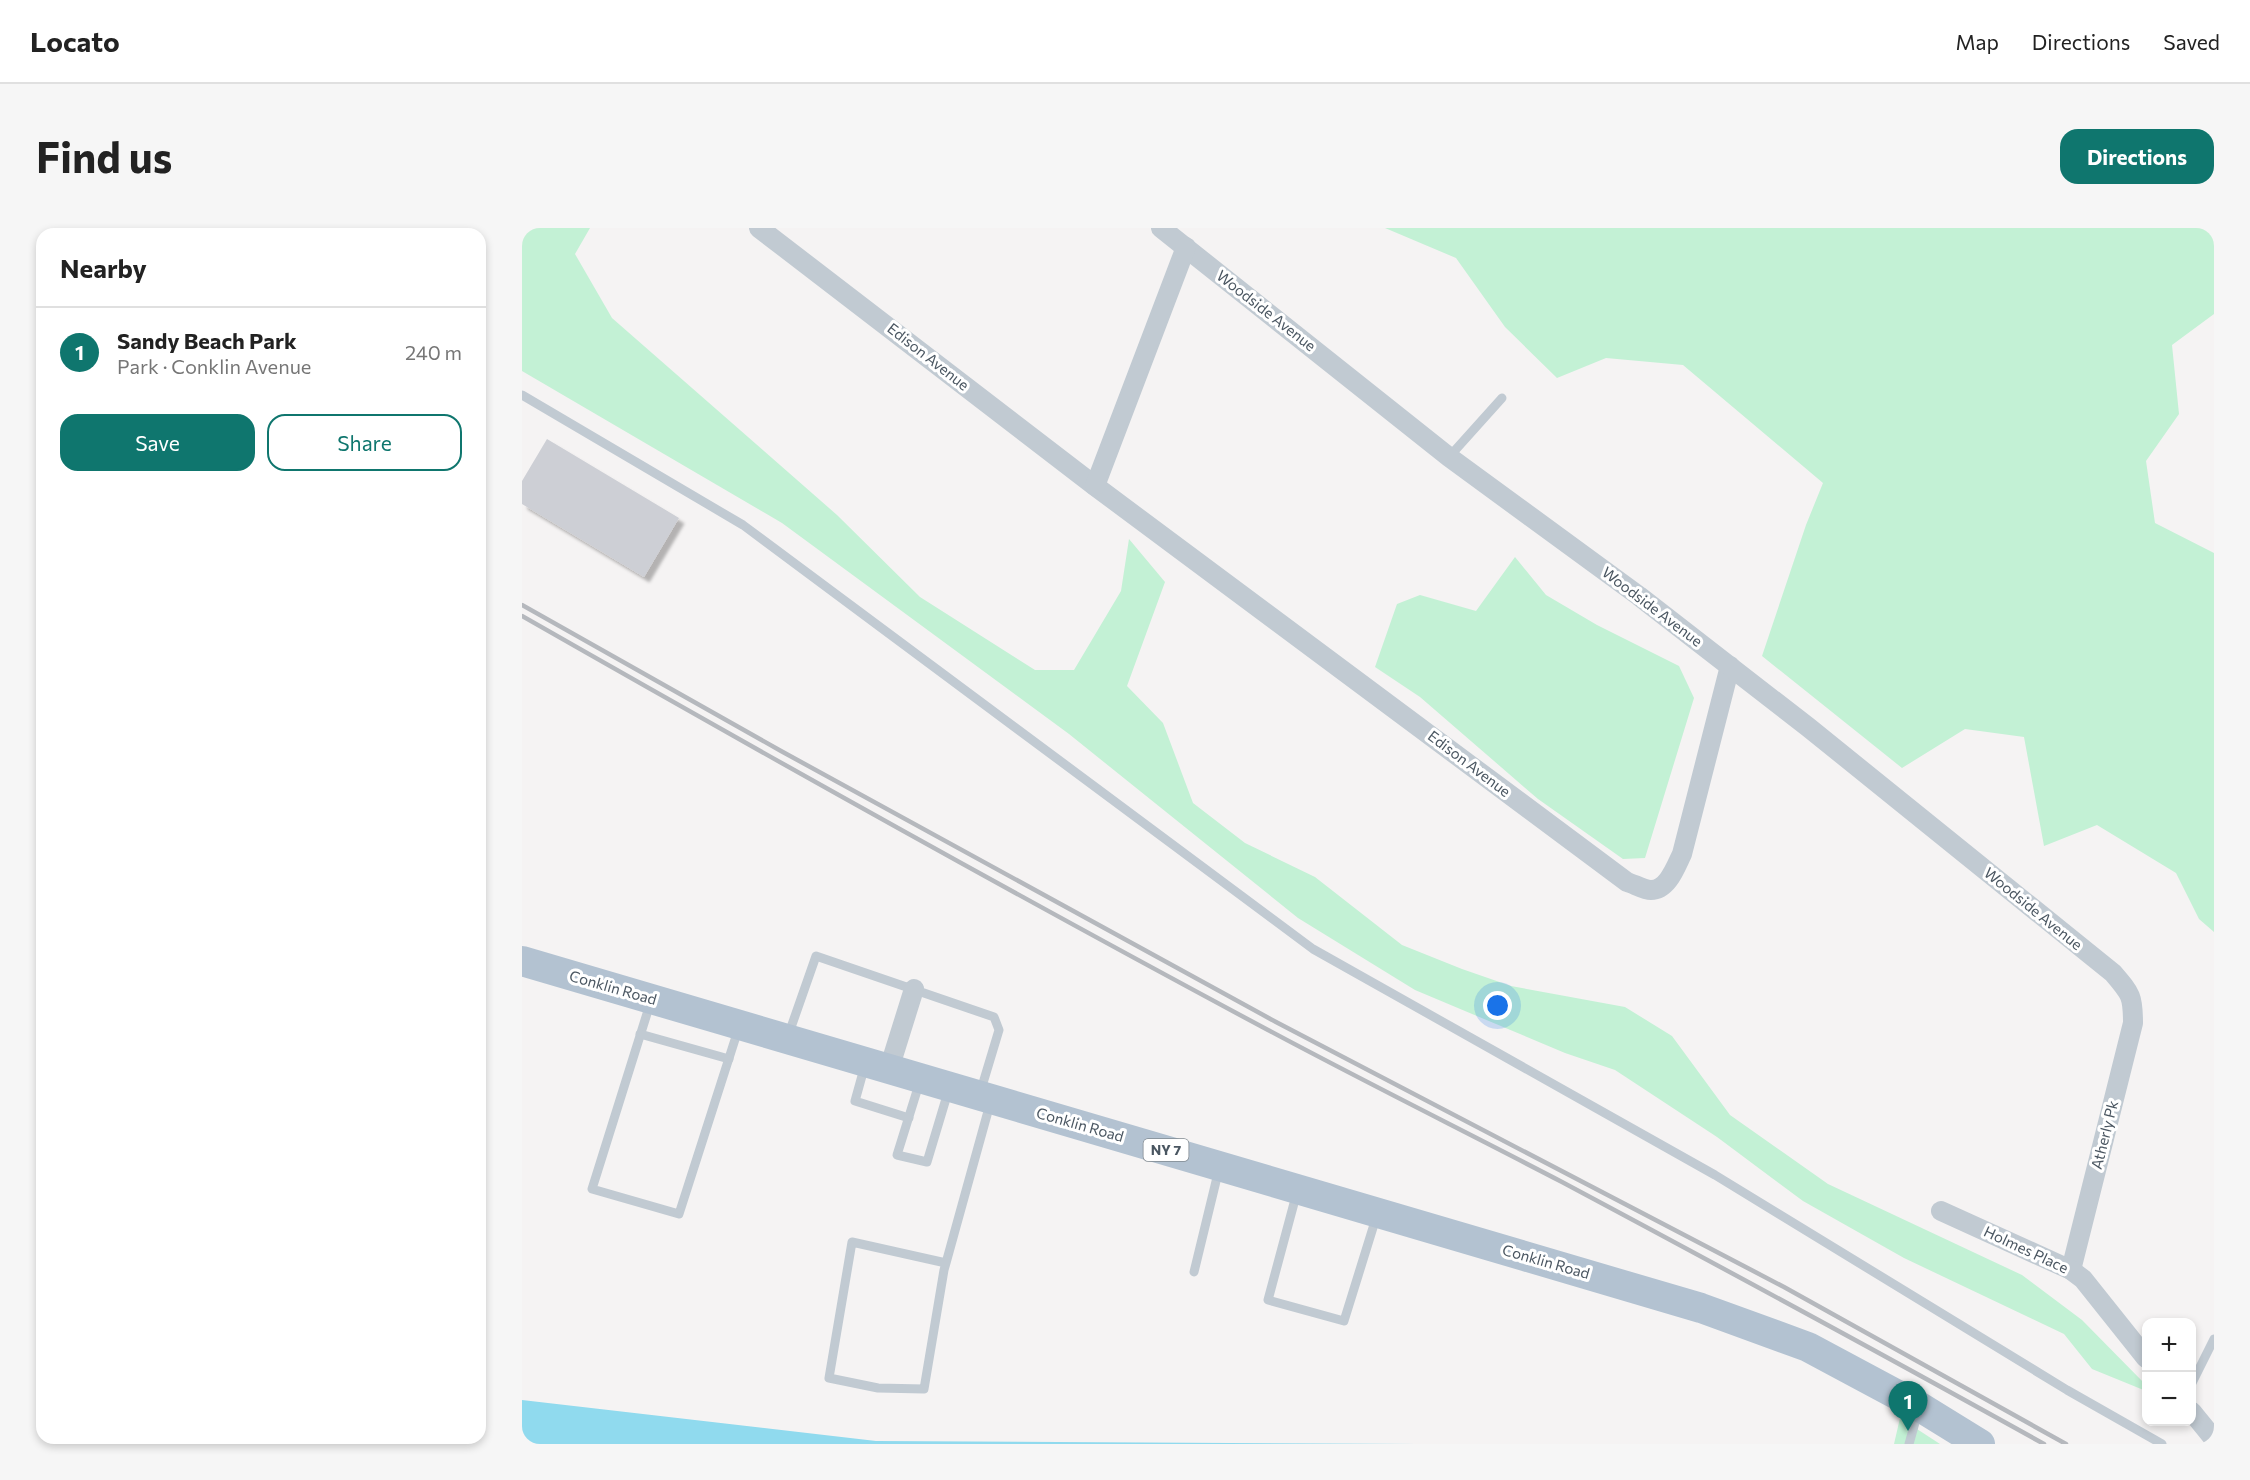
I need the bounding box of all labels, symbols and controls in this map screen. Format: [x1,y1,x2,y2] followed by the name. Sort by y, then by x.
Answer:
[30,24,120,58] text: Locato
[1956,29,1999,54] text: Map
[2032,29,2130,54] text: Directions
[2163,29,2220,54] text: Saved
[2060,129,2214,184] button: Directions
[36,130,172,182] text: Find us
[60,252,147,283] text: Nearby
[1213,266,1320,355] street label: Woodside Avenue
[884,319,973,394] street label: Edison Avenue
[117,327,297,354] text: Sandy Beach Park
[75,340,84,364] text: 1
[405,340,462,364] text: 240 m
[117,354,311,378] text: Park · Conklin Avenue
[60,414,255,471] button: Save
[267,414,462,471] button: Share
[1599,563,1706,650] street label: Woodside Avenue
[1425,726,1514,800] street label: Edison Avenue
[1981,863,2086,953] street label: Woodside Avenue
[567,966,659,1008] street label: Conklin Road
[1483,991,1512,1020] your location
[2087,1098,2121,1171] street label: Atherly Pk
[1034,1103,1126,1145] street label: Conklin Road
[1144,1139,1188,1161] road number: NY 7
[1981,1222,2072,1277] street label: Holmes Place
[1500,1240,1592,1282] street label: Conklin Road
[2142,1318,2196,1426] map controls
[2142,1318,2196,1372] button: +
[2142,1372,2196,1426] button: −
[1888,1382,1928,1431] pin: 1

